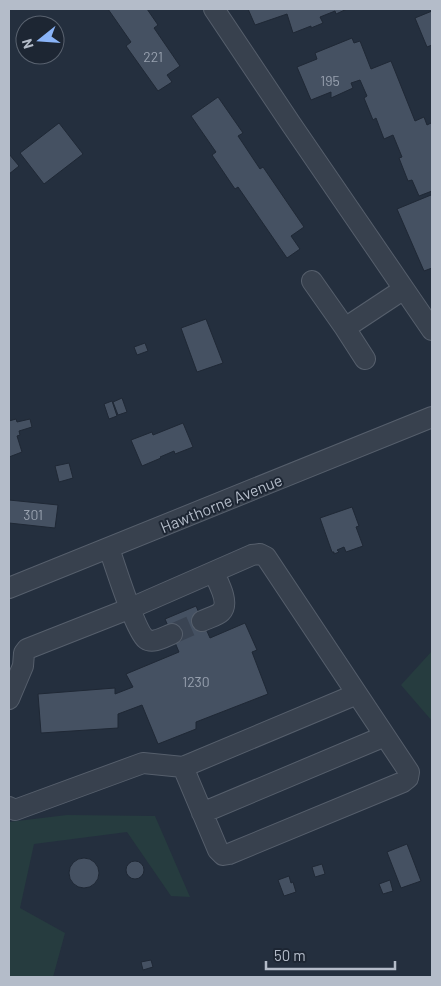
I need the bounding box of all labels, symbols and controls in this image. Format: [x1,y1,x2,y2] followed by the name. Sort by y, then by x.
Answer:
[15,15,65,65] north arrow
[18,37,37,51] text: N
[143,48,163,65] house number: 221
[320,72,340,89] house number: 195
[157,470,285,536] street label: Hawthorne Avenue
[23,506,43,523] house number: 301
[182,673,210,690] house number: 1230
[266,938,395,970] scale bar
[274,946,306,964] text: 50 m

